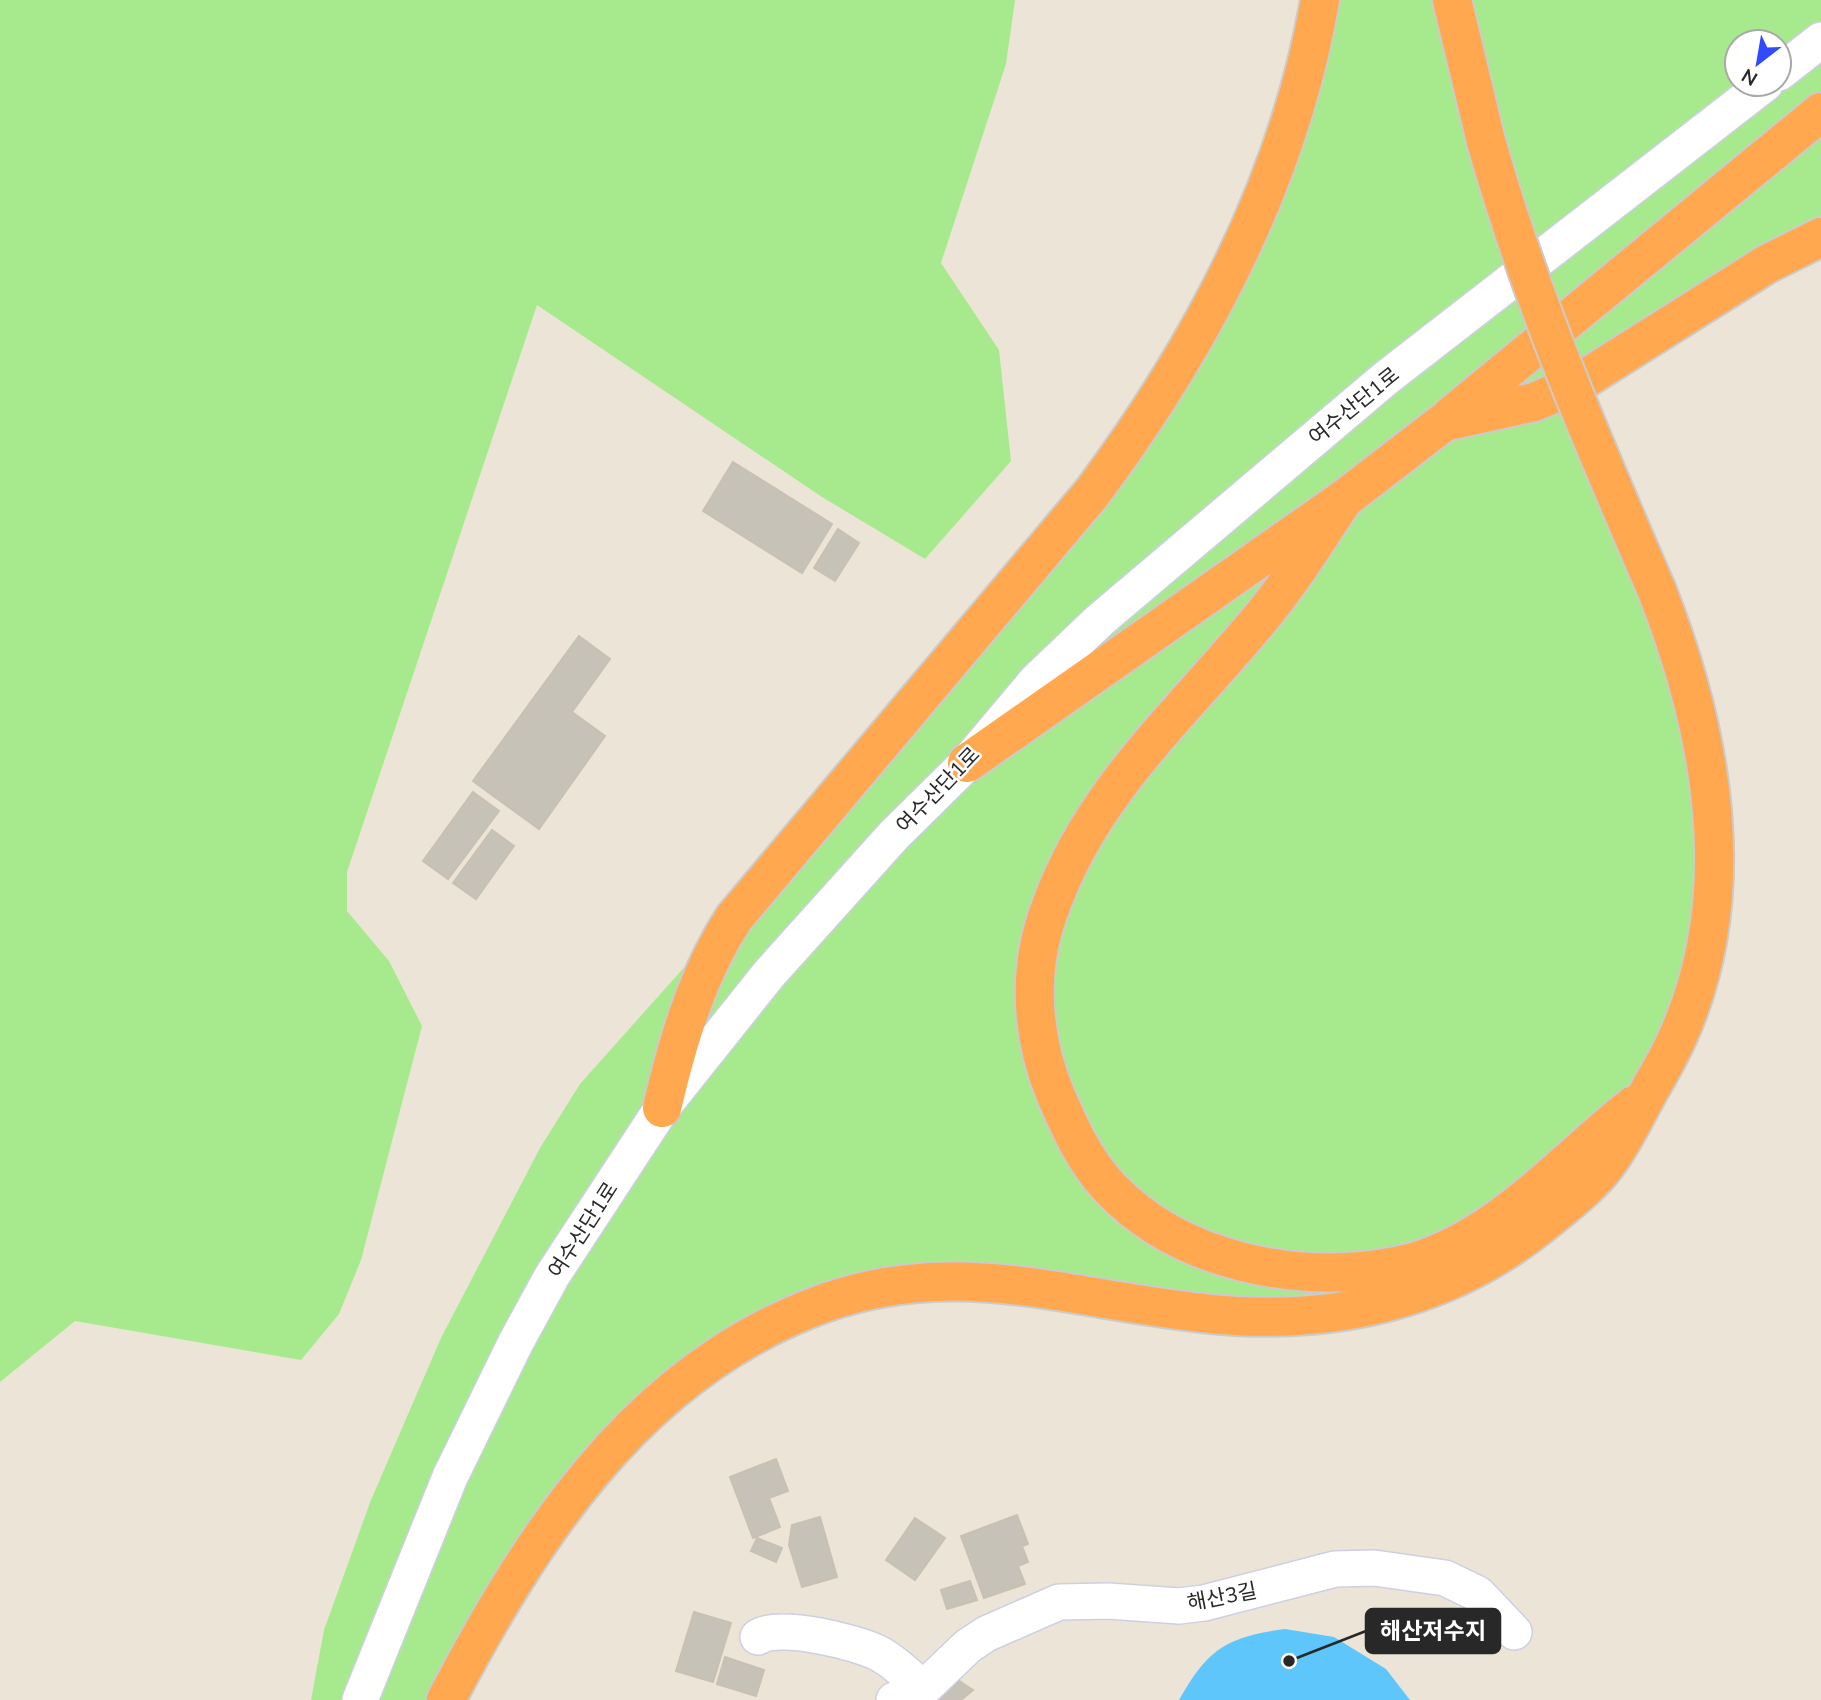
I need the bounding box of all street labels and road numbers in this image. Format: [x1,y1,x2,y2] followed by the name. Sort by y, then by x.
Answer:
[1303,361,1405,451] street label: 여수산단1로
[890,741,986,839] street label: 여수산단1로
[542,1177,624,1283] street label: 여수산단1로
[1185,1577,1259,1617] street label: 해산3길

